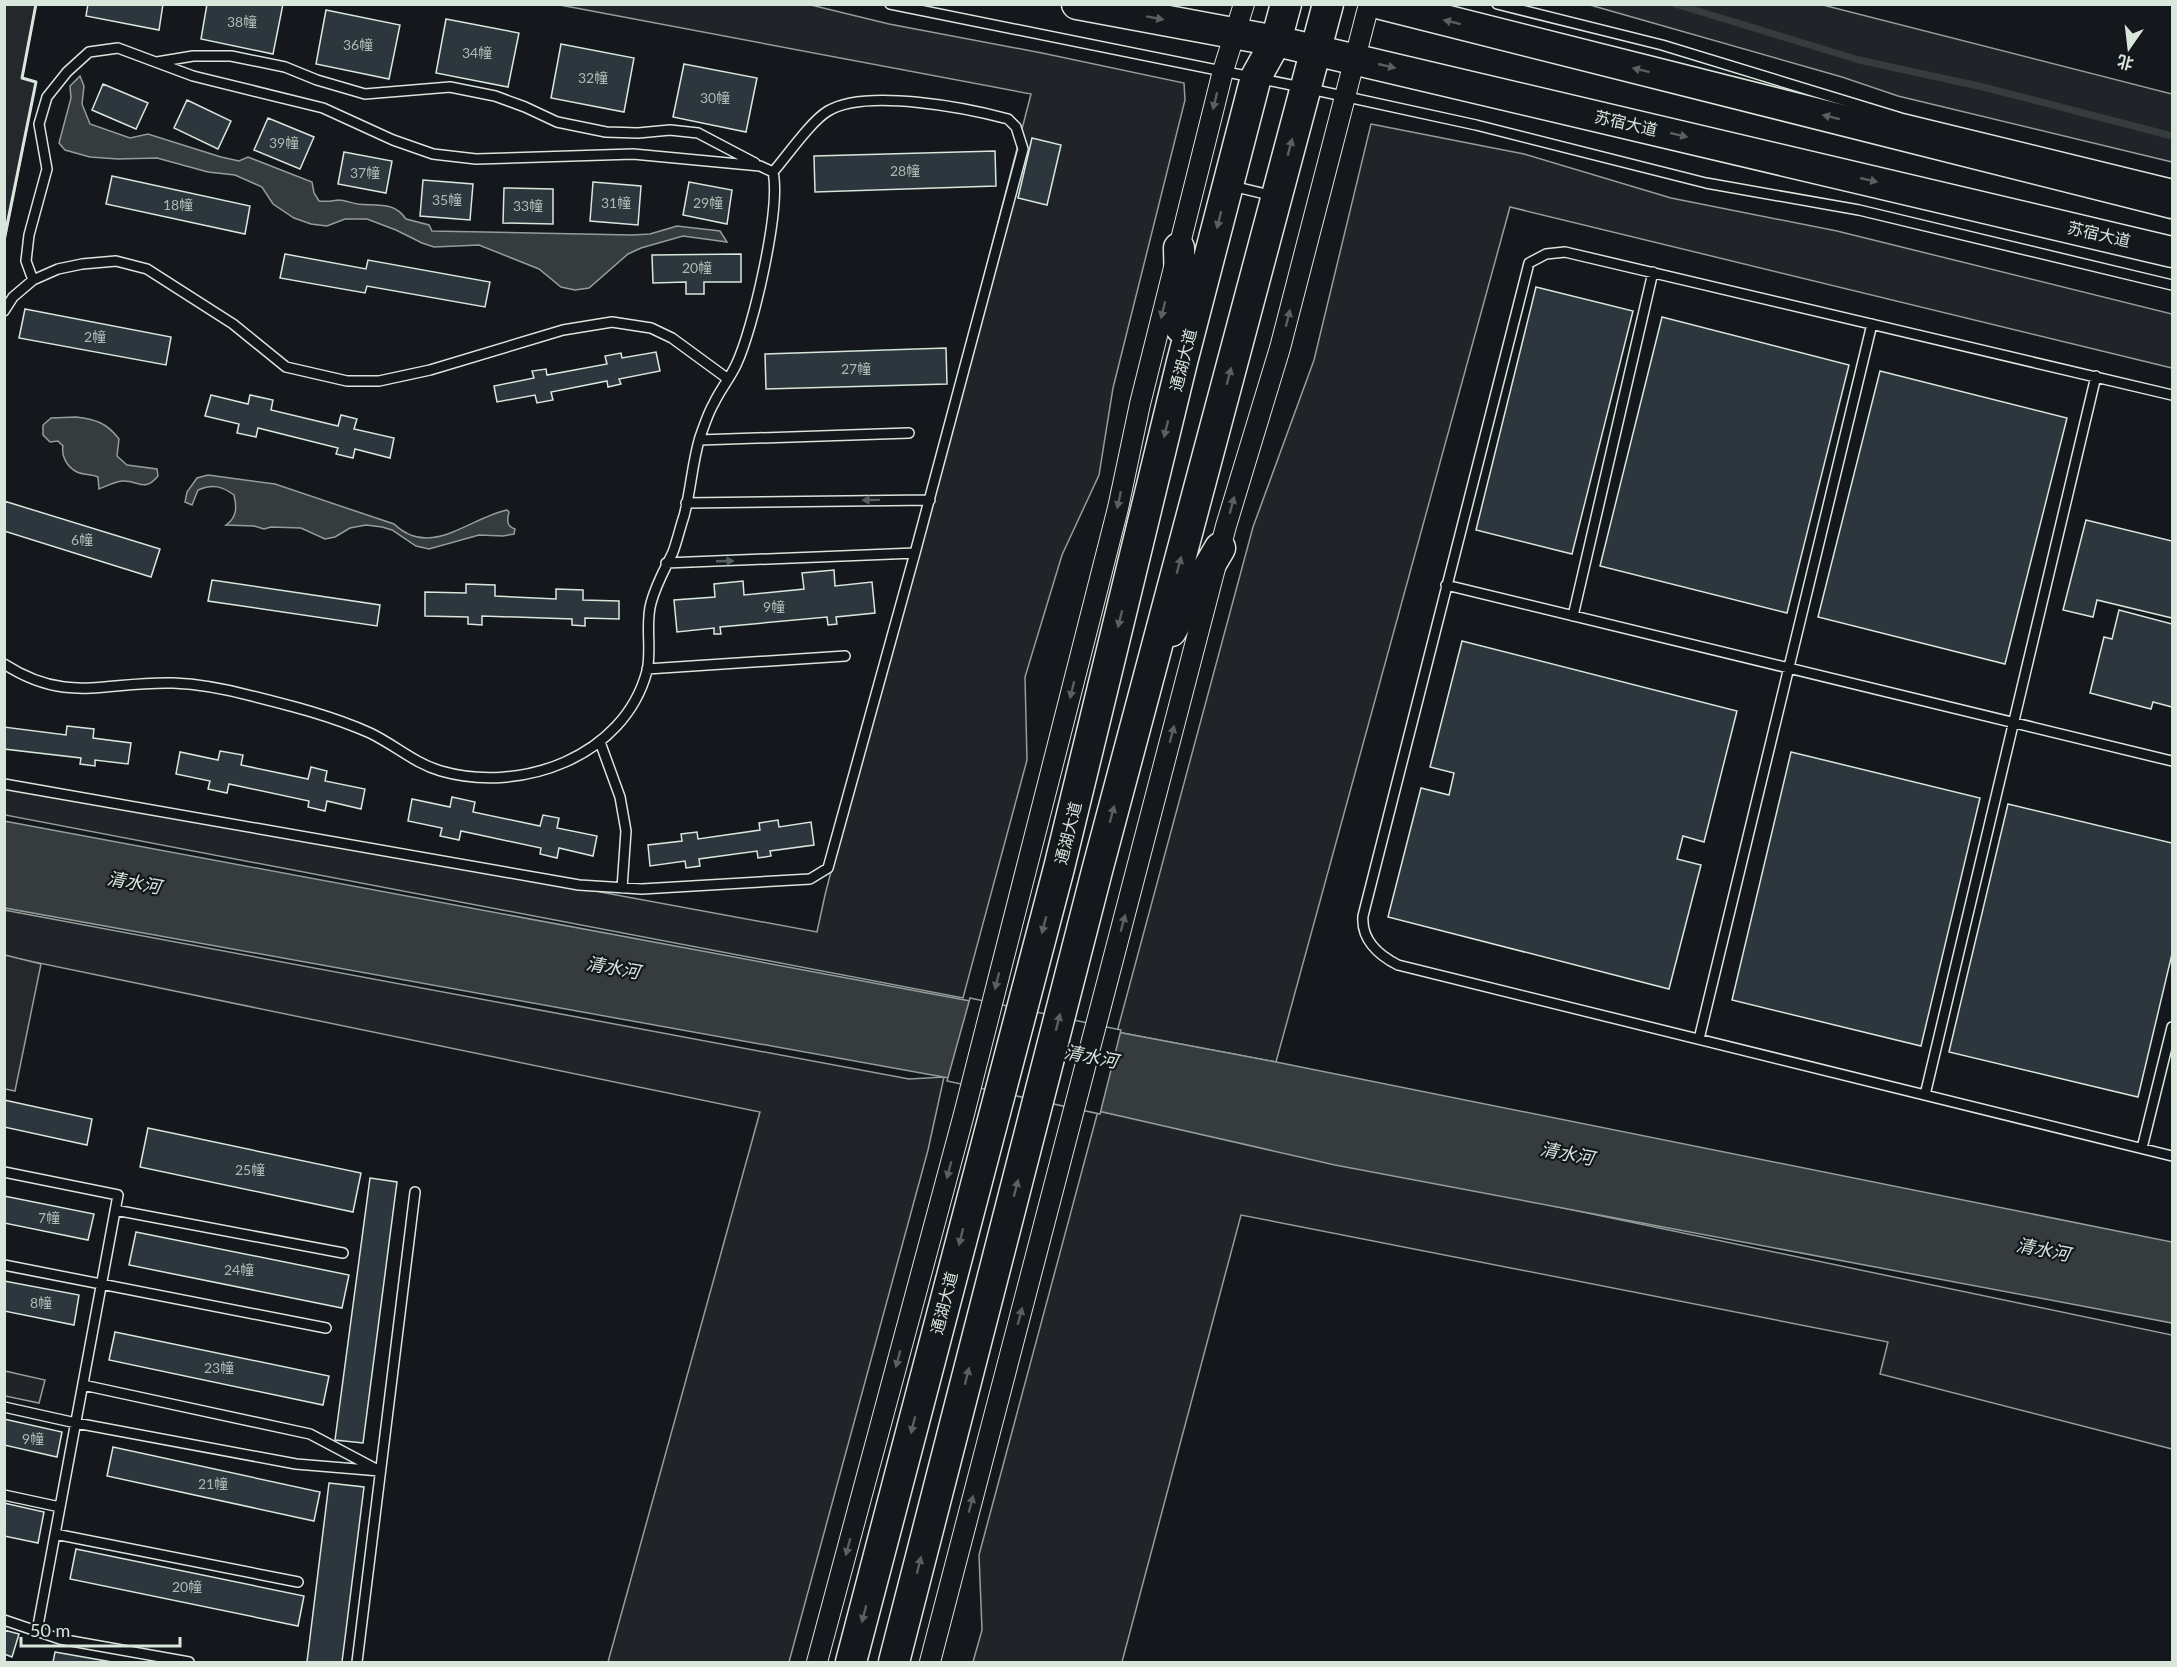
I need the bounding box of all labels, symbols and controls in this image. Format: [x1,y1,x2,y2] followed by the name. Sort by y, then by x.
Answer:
[227,13,257,30] house number: 38幢
[1146,14,1165,23] one-way arrow
[1443,17,1461,27] one-way arrow
[2099,18,2159,78] north arrow
[343,36,373,53] house number: 36幢
[462,44,492,61] house number: 34幢
[2115,52,2135,74] text: 北
[1378,62,1396,72] one-way arrow
[1632,64,1651,74] one-way arrow
[578,69,608,86] house number: 32幢
[700,89,730,106] house number: 30幢
[1210,92,1220,110] one-way arrow
[1593,106,1659,139] street label: 苏宿大道
[1821,112,1840,122] one-way arrow
[1670,131,1688,141] one-way arrow
[269,134,299,151] house number: 39幢
[1285,138,1295,157] one-way arrow
[890,162,920,179] house number: 28幢
[350,164,380,181] house number: 37幢
[1860,176,1879,185] one-way arrow
[432,191,462,208] house number: 35幢
[601,194,631,211] house number: 31幢
[693,194,723,211] house number: 29幢
[163,196,193,213] house number: 18幢
[513,197,543,214] house number: 33幢
[1214,211,1223,229] one-way arrow
[2066,217,2132,250] street label: 苏宿大道
[682,259,712,276] house number: 20幢
[1158,301,1168,320] one-way arrow
[1283,309,1293,327] one-way arrow
[1166,327,1199,393] street label: 通湖大道
[84,328,106,345] house number: 2幢
[841,360,871,377] house number: 27幢
[1224,367,1234,386] one-way arrow
[1160,420,1170,438] one-way arrow
[1114,491,1124,510] one-way arrow
[862,496,881,505] one-way arrow
[1228,496,1237,514] one-way arrow
[71,531,93,548] house number: 6幢
[715,556,734,566] one-way arrow
[1174,556,1184,574] one-way arrow
[763,598,785,615] house number: 9幢
[1114,609,1124,628] one-way arrow
[1066,680,1076,699] one-way arrow
[1168,725,1177,743] one-way arrow
[1051,800,1084,866] street label: 通湖大道
[1108,805,1118,823] one-way arrow
[106,866,166,898] water label: 清水河
[1118,914,1128,932] one-way arrow
[1038,916,1048,934] one-way arrow
[585,951,645,983] water label: 清水河
[991,972,1001,990] one-way arrow
[1054,1013,1064,1032] one-way arrow
[1063,1040,1123,1073] water label: 清水河
[1539,1137,1599,1170] water label: 清水河
[235,1161,265,1178] house number: 25幢
[943,1161,953,1179] one-way arrow
[1012,1178,1021,1196] one-way arrow
[38,1209,60,1226] house number: 7幢
[956,1227,966,1246] one-way arrow
[2015,1233,2075,1266] water label: 清水河
[224,1261,254,1278] house number: 24幢
[927,1270,960,1336] street label: 通湖大道
[30,1294,52,1311] house number: 8幢
[1016,1306,1026,1325] one-way arrow
[893,1350,903,1368] one-way arrow
[204,1359,234,1376] house number: 23幢
[963,1367,973,1386] one-way arrow
[907,1416,917,1435] one-way arrow
[22,1430,44,1447] house number: 9幢
[198,1475,228,1492] house number: 21幢
[967,1495,977,1513] one-way arrow
[843,1538,852,1556] one-way arrow
[914,1556,924,1574] one-way arrow
[172,1578,202,1595] house number: 20幢
[858,1605,868,1623] one-way arrow
[21,1610,180,1648] scale bar
[30,1619,70,1641] text: 50 m

